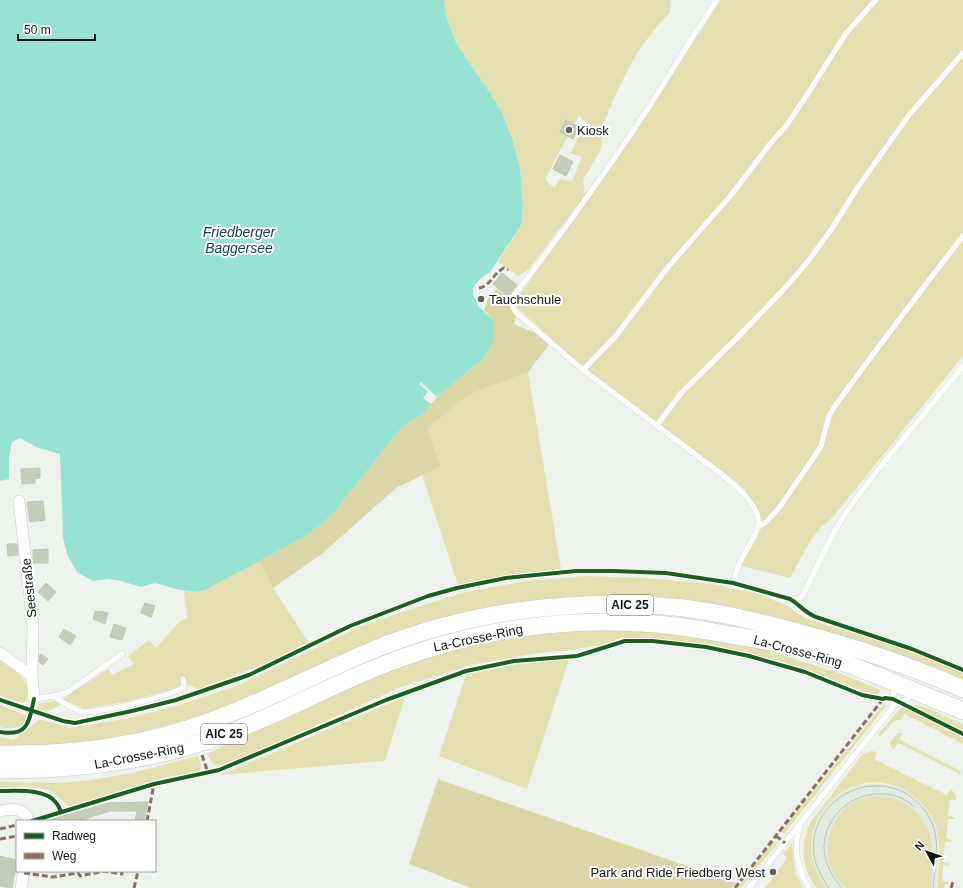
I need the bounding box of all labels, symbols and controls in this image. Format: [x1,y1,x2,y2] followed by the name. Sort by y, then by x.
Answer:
[18,16,95,42] scale bar
[24,23,51,37] text: 50 m
[577,123,609,138] place label: Kiosk
[564,125,574,135] marker: Kiosk
[203,224,277,256] water label: Friedberger Baggersee
[489,292,561,307] place label: Tauchschule
[476,294,486,304] marker: Tauchschule
[18,557,40,619] street label: Seestraße
[607,595,653,615] road number: AIC 25
[432,621,524,655] street label: La-Crosse-Ring
[752,632,844,670] street label: La-Crosse-Ring
[201,724,247,744] road number: AIC 25
[93,740,185,772] street label: La-Crosse-Ring
[16,820,156,872] legend
[52,829,96,843] text: Radweg
[907,832,947,872] north arrow
[912,839,927,852] text: N
[52,849,76,863] text: Weg
[590,865,765,880] place label: Park and Ride Friedberg West
[768,867,778,877] marker: Park and Ride Friedberg West

